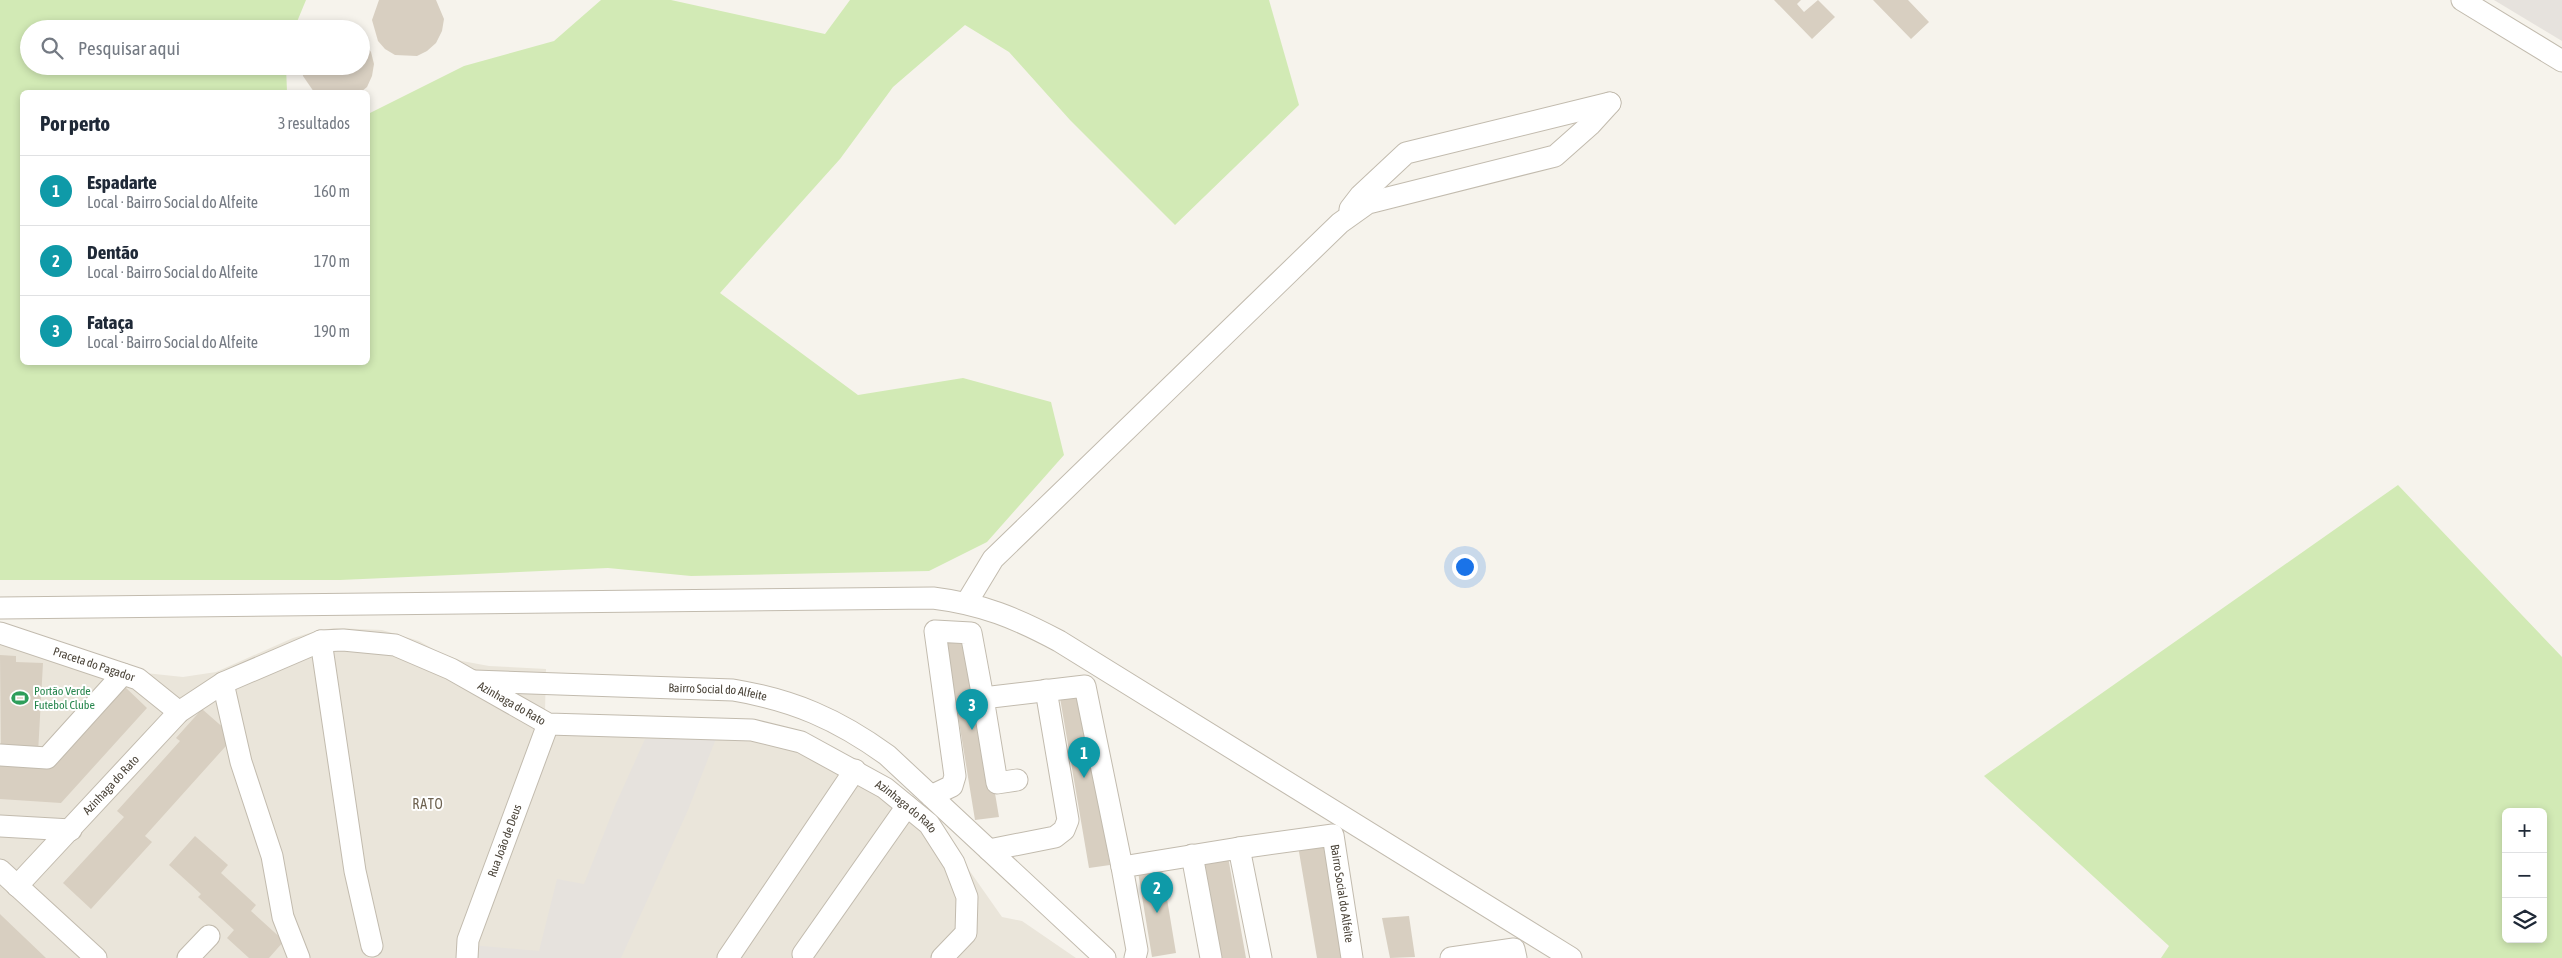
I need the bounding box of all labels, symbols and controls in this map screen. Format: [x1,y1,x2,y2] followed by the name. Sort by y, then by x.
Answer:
[20,20,370,75] search box
[38,34,66,62] icon: search
[78,37,180,59] text: Pesquisar aqui
[40,111,110,135] text: Por perto
[278,114,350,132] text: 3 resultados
[87,171,157,193] text: Espadarte
[52,182,60,200] text: 1
[314,182,350,200] text: 160 m
[87,193,258,211] text: Local · Bairro Social do Alfeite
[87,241,139,263] text: Dentão
[52,252,60,270] text: 2
[314,252,350,270] text: 170 m
[87,263,258,281] text: Local · Bairro Social do Alfeite
[87,311,133,333] text: Fataça
[52,322,60,340] text: 3
[314,322,350,340] text: 190 m
[87,333,258,351] text: Local · Bairro Social do Alfeite
[1452,554,1478,580] your location
[51,644,137,685] street label: Praceta do Pagador
[475,679,548,728] street label: Azinhaga do Rato
[668,681,768,704] street label: Bairro Social do Alfeite
[34,684,95,712] place label: Portão Verde Futebol Clube
[10,688,30,708] sports icon: Portão Verde Futebol Clube
[956,689,988,730] pin: 3
[1068,737,1100,778] pin: 1
[80,752,142,818] street label: Azinhaga do Rato
[873,777,940,836] street label: Azinhaga do Rato
[412,796,444,812] district label: RATO
[485,802,525,879] street label: Rua João de Deus
[2502,808,2547,943] map controls
[2502,808,2547,853] button: +
[1328,843,1357,944] street label: Bairro Social do Alfeite
[2502,853,2547,898] button: −
[1141,872,1173,913] pin: 2
[2502,898,2547,943] button: layers

